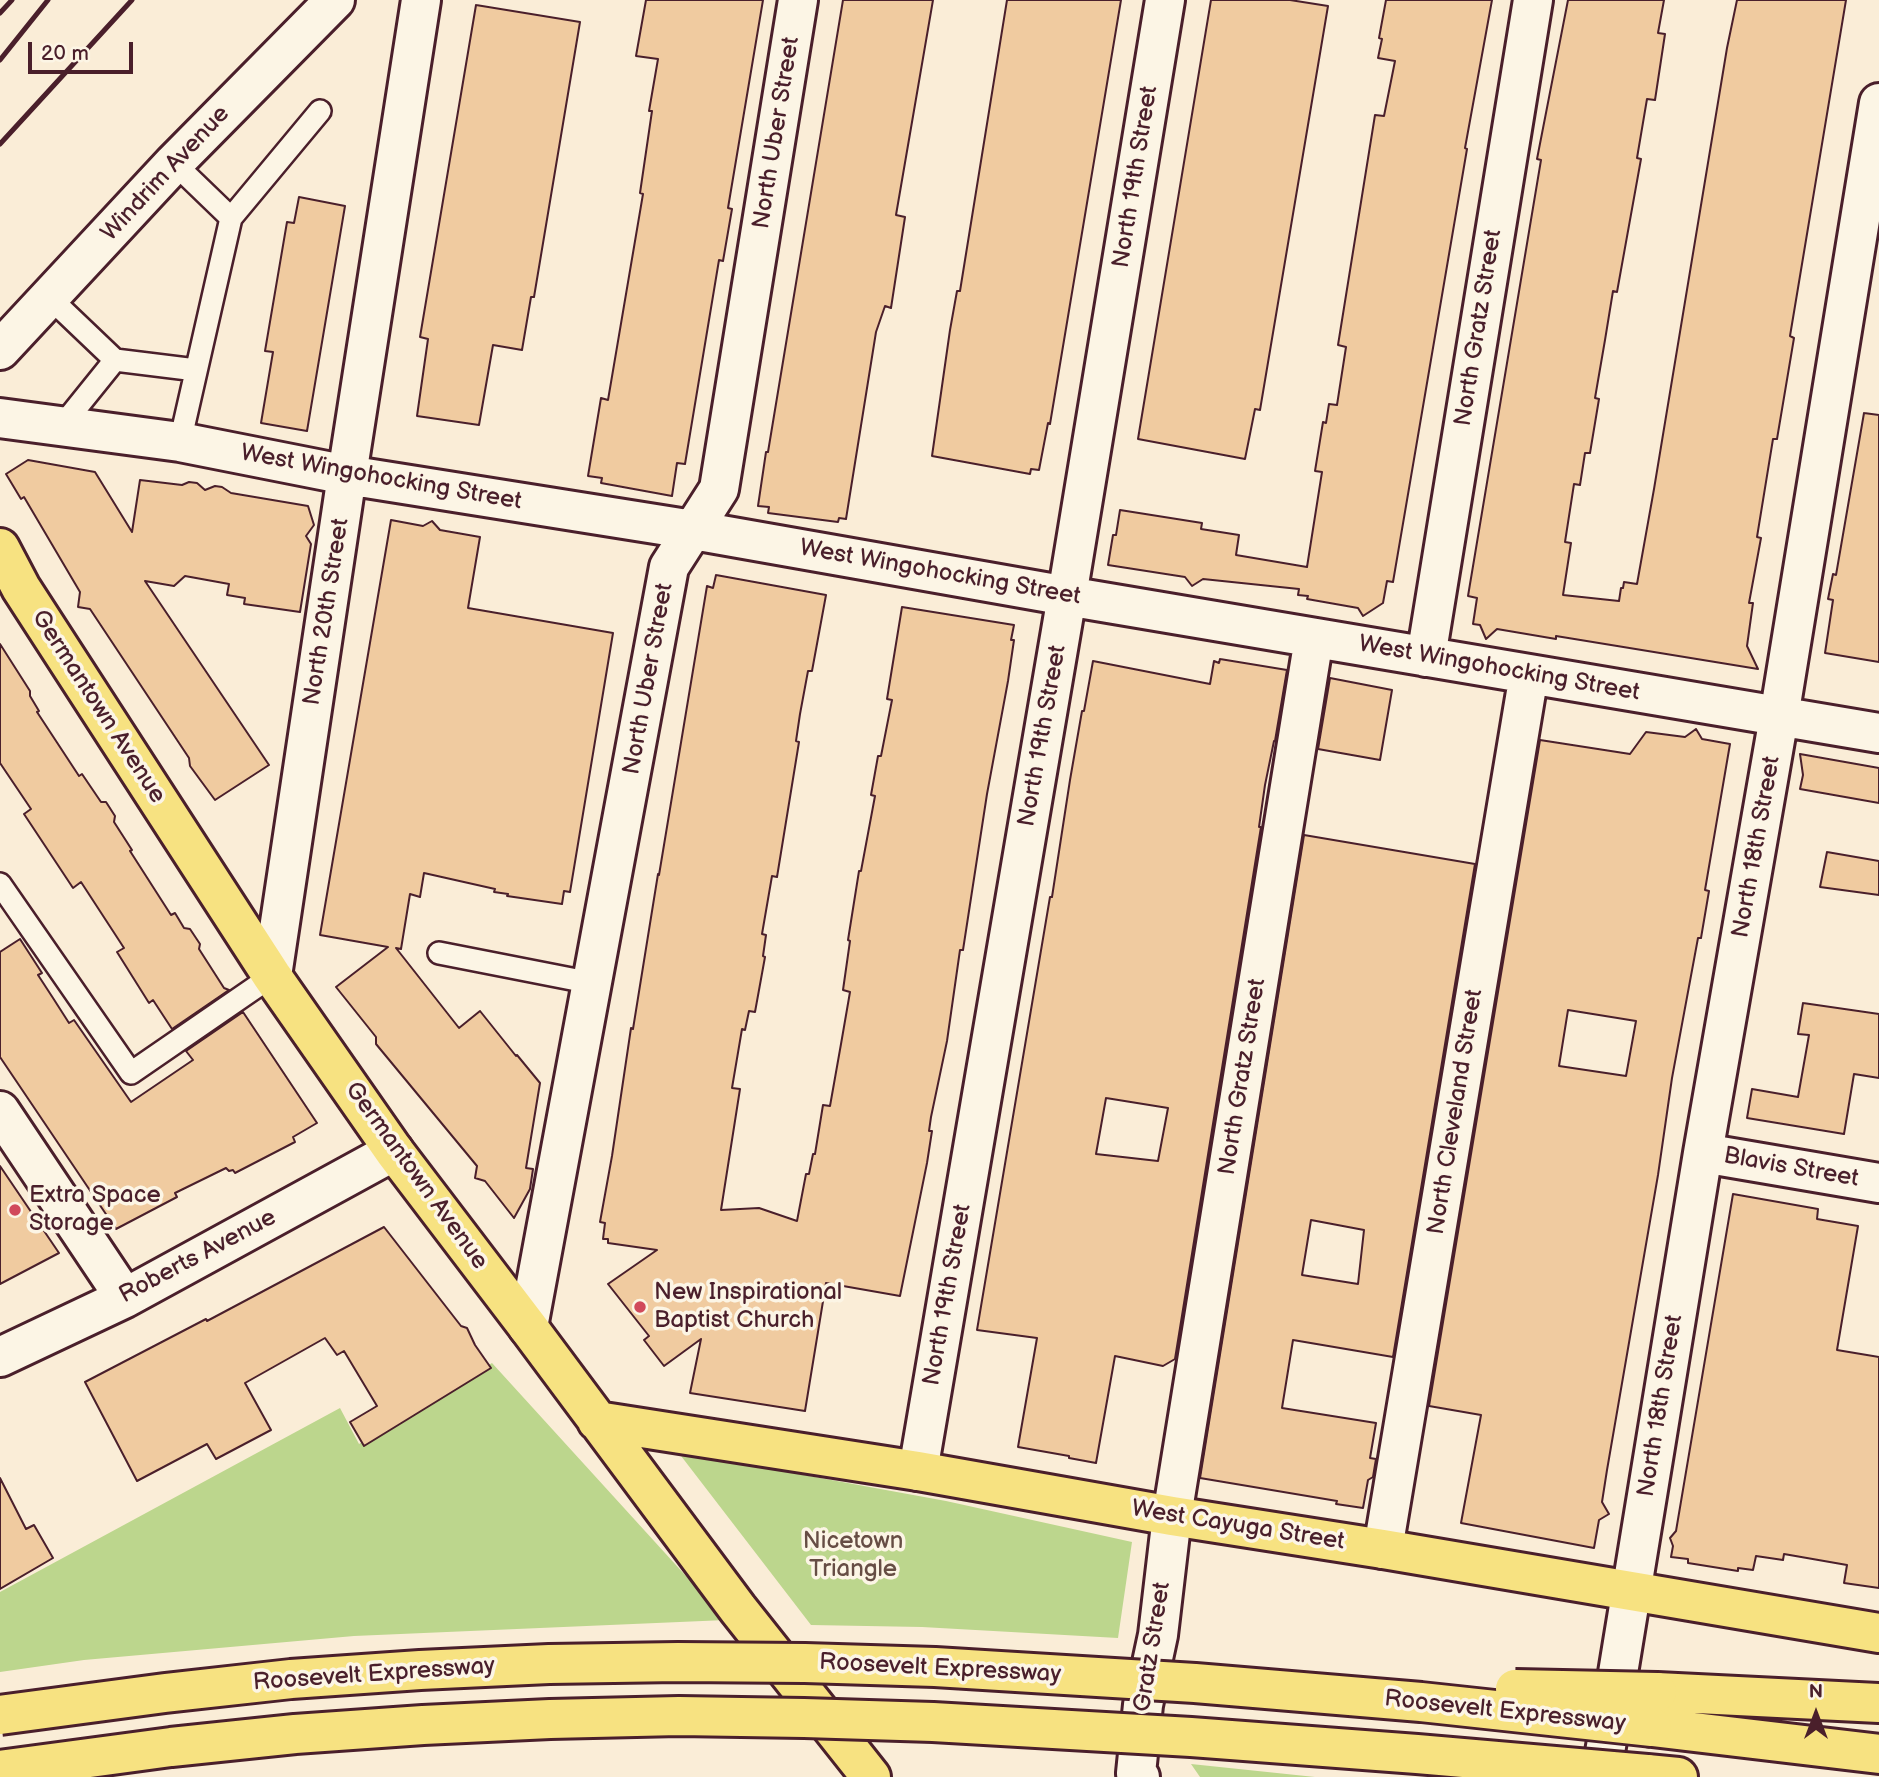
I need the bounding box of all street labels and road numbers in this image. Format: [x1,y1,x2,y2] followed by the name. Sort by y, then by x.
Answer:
[748,35,806,231] street label: North Uber Street
[1107,84,1165,270] street label: North 19th Street
[96,100,236,248] street label: Windrim Avenue
[1449,228,1509,428] street label: North Gratz Street
[238,439,524,517] street label: West Wingohocking Street
[298,516,356,708] street label: North 20th Street
[797,534,1083,612] street label: West Wingohocking Street
[618,581,680,777] street label: North Uber Street
[25,605,171,809] street label: Germantown Avenue
[1356,630,1642,708] street label: West Wingohocking Street
[1013,643,1073,829] street label: North 19th Street
[1727,754,1787,940] street label: North 18th Street
[1213,977,1273,1177] street label: North Gratz Street
[1422,987,1490,1237] street label: North Cleveland Street
[338,1077,494,1275] street label: Germantown Avenue
[1721,1142,1861,1194] street label: Blavis Street
[918,1202,978,1388] street label: North 19th Street
[115,1204,281,1310] street label: Roberts Avenue
[1632,1313,1690,1499] street label: North 18th Street
[1129,1495,1347,1557] street label: West Cayuga Street
[1129,1580,1177,1714] street label: Gratz Street
[818,1648,1062,1690] street label: Roosevelt Expressway
[252,1652,496,1698] street label: Roosevelt Expressway
[1383,1685,1627,1739] street label: Roosevelt Expressway

